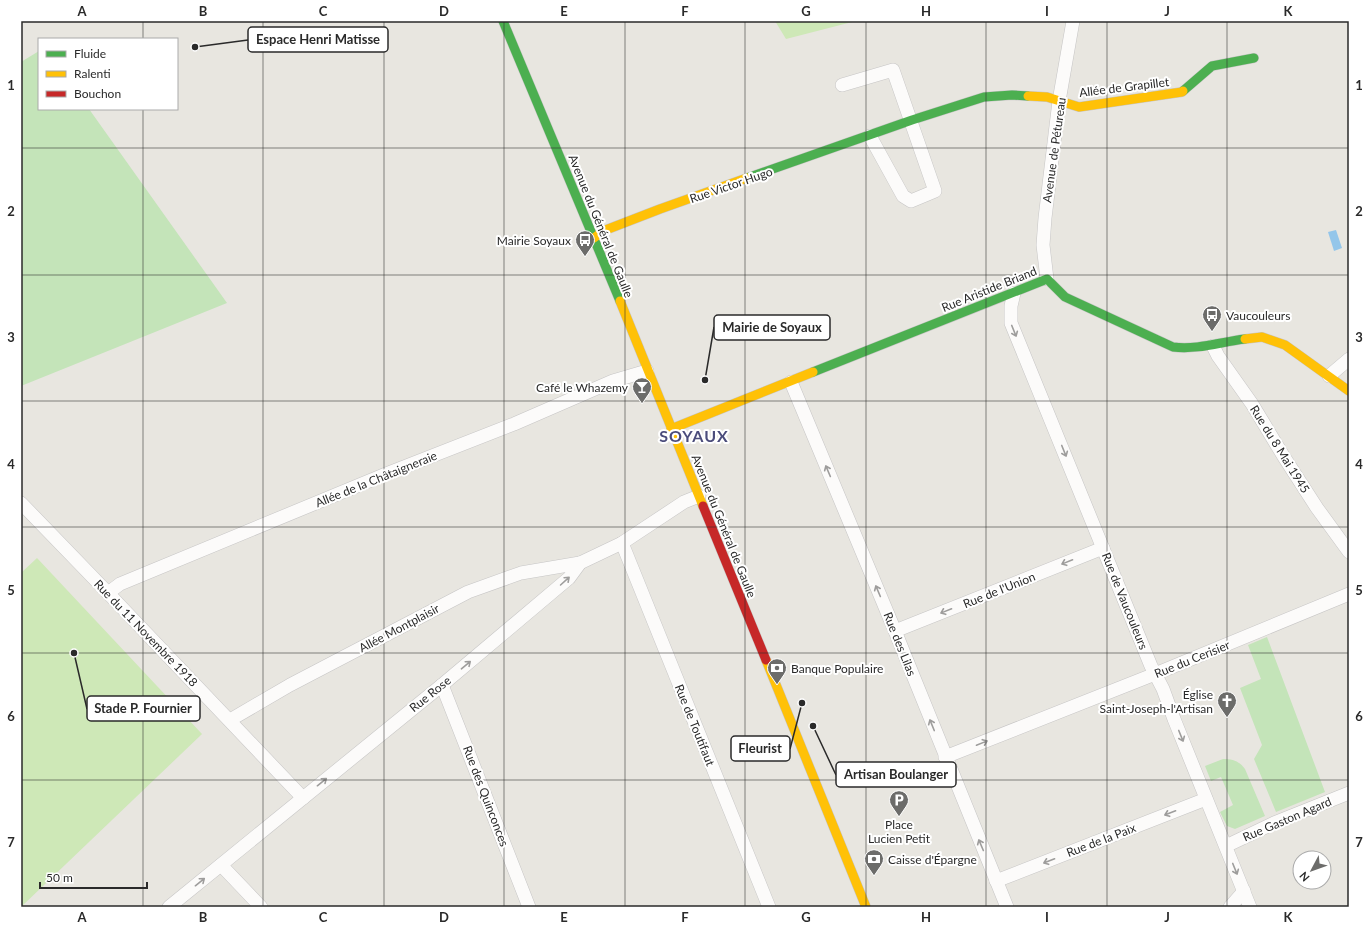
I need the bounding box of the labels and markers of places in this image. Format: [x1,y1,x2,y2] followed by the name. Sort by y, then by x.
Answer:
[248,27,388,52] callout: Espace Henri Matisse
[574,229,596,257] bus stop icon: Mairie Soyaux
[497,233,571,248] place label: Mairie Soyaux
[1201,304,1223,332] bus stop icon: Vaucouleurs
[1226,308,1290,323] place label: Vaucouleurs
[714,315,830,340] callout: Mairie de Soyaux
[631,376,653,404] bar icon: Café le Whazemy
[536,380,629,395] place label: Café le Whazemy
[766,657,788,685] bank icon: Banque Populaire
[791,661,883,676] place label: Banque Populaire
[1100,687,1213,716] place label: Église Saint-Joseph-l'Artisan
[1216,690,1238,718] church icon: Église Saint-Joseph-l'Artisan
[87,696,200,721] callout: Stade P. Fournier
[731,736,790,761] callout: Fleurist
[836,762,956,787] callout: Artisan Boulanger
[888,789,910,817] parking icon: Place Lucien Petit
[868,817,931,846] place label: Place Lucien Petit
[863,848,885,876] bank icon: Caisse d'Épargne
[888,852,977,867] place label: Caisse d'Épargne

